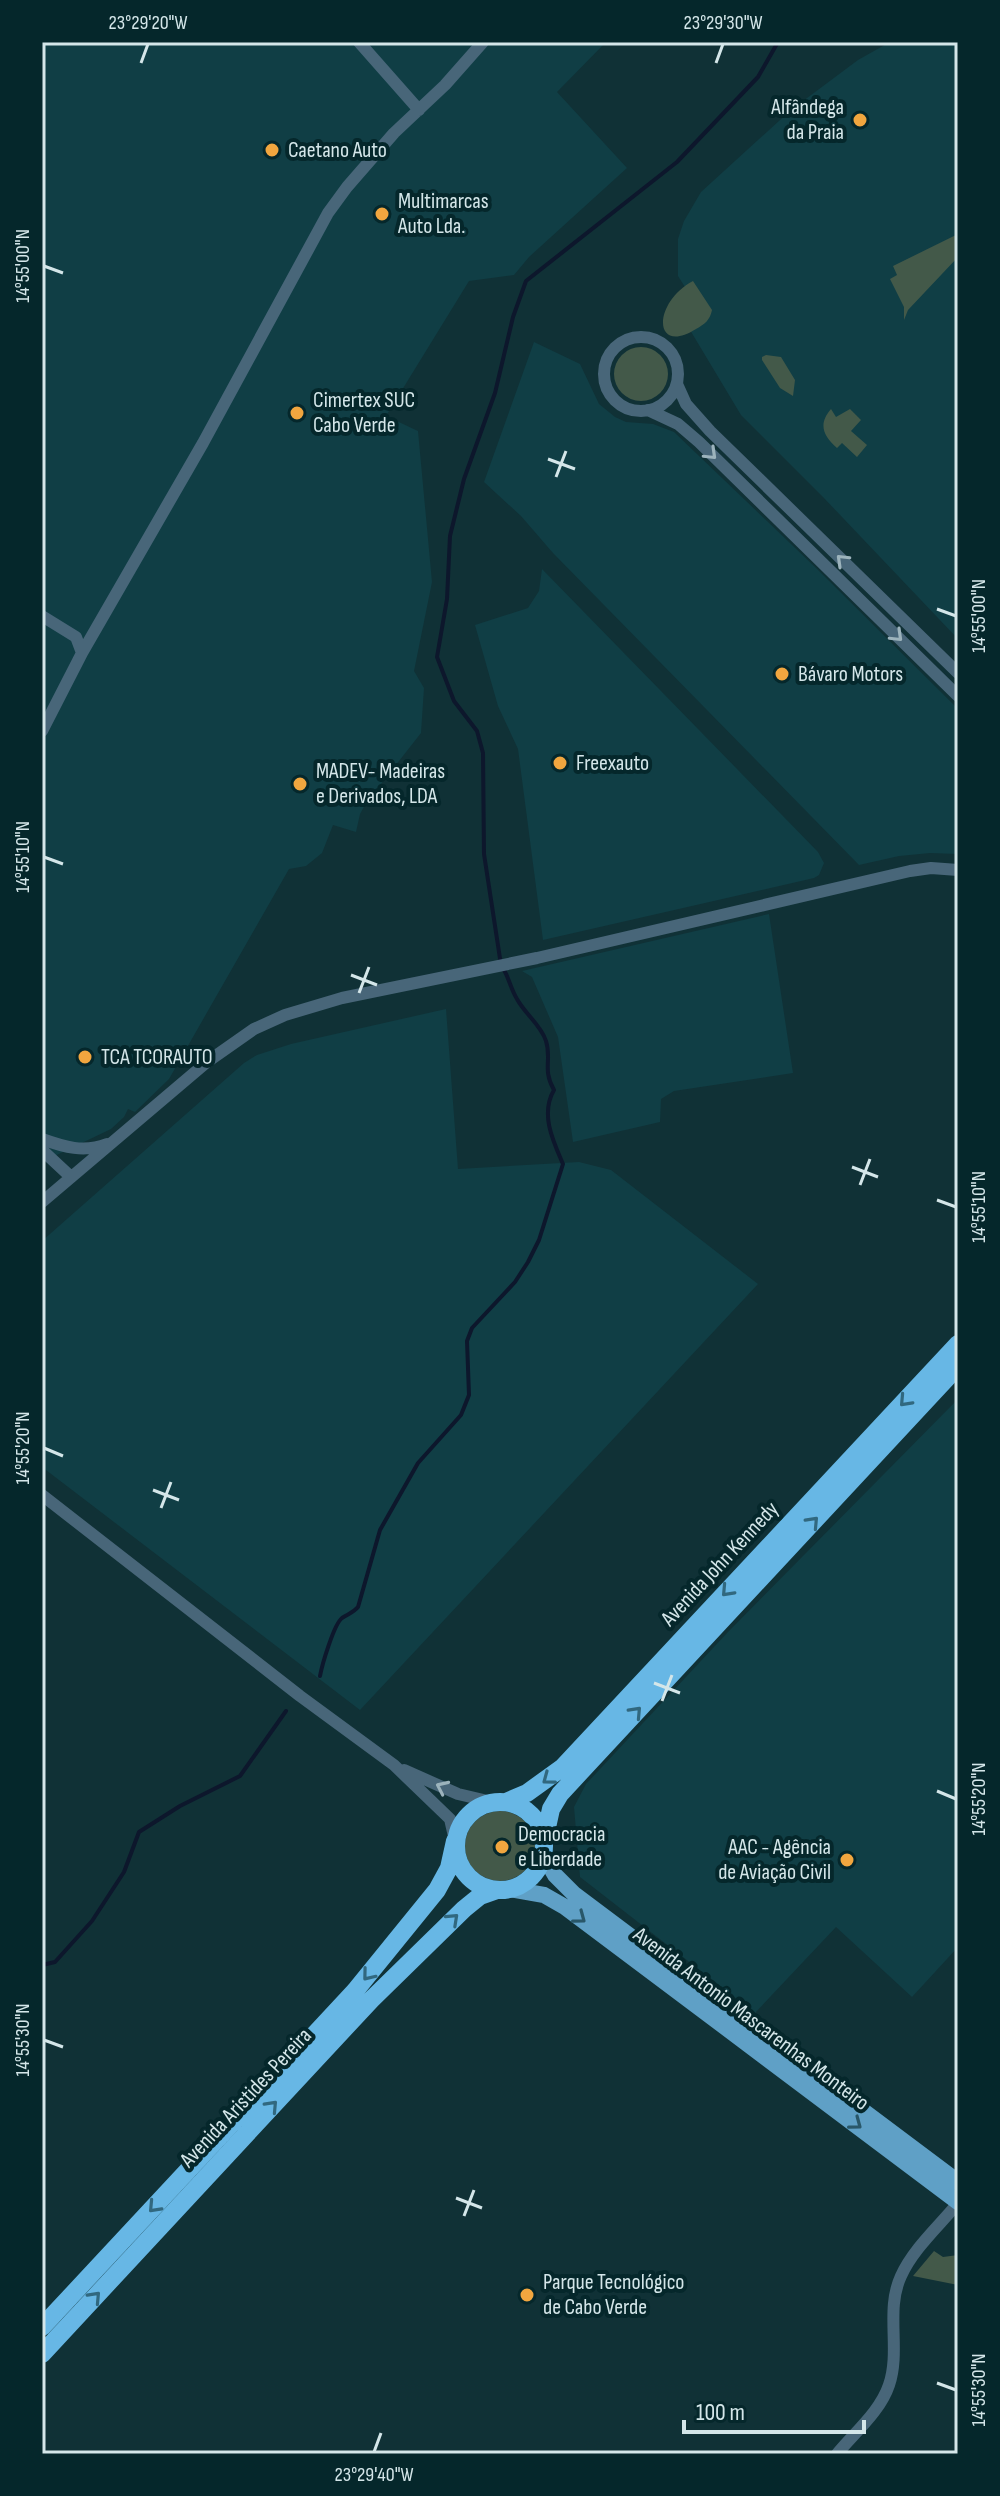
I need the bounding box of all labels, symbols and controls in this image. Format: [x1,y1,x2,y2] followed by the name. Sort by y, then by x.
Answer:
[109,11,187,35] text: 23°29'20"W
[683,11,763,35] text: 23°29'30"W
[770,94,844,146] place label: Alfândega da Praia
[851,111,869,129] marker: Alfândega da Praia
[288,137,387,164] place label: Caetano Auto
[263,141,281,159] marker: Caetano Auto
[397,188,489,240] place label: Multimarcas Auto Lda.
[373,205,391,223] marker: Multimarcas Auto Lda.
[11,229,35,303] text: 14°55'00"N
[313,387,415,439] place label: Cimertex SUC Cabo Verde
[288,404,306,422] marker: Cimertex SUC Cabo Verde
[702,445,716,460] one-way arrow
[837,554,851,569] one-way arrow
[967,579,991,653] text: 14°55'00"N
[888,627,902,642] one-way arrow
[798,661,903,688] place label: Bávaro Motors
[773,665,791,683] marker: Bávaro Motors
[576,750,649,777] place label: Freexauto
[551,754,569,772] marker: Freexauto
[316,758,445,810] place label: MADEV- Madeiras e Derivados, LDA
[291,775,309,793] marker: MADEV- Madeiras e Derivados, LDA
[11,821,35,893] text: 14°55'10"N
[101,1044,213,1071] place label: TCA TCORAUTO
[76,1048,94,1066] marker: TCA TCORAUTO
[967,1171,991,1243] text: 14°55'10"N
[899,1392,914,1406] one-way arrow
[11,1412,35,1484] text: 14°55'20"N
[655,1496,785,1633] street label: Avenida John Kennedy
[804,1517,819,1531] one-way arrow
[722,1582,737,1596] one-way arrow
[627,1707,642,1721] one-way arrow
[967,1763,991,1835] text: 14°55'20"N
[542,1769,557,1783] one-way arrow
[436,1781,450,1797] one-way arrow
[518,1821,605,1873] place label: Democracia e Liberdade
[718,1834,831,1886] place label: AAC - Agência de Aviação Civil
[493,1838,511,1856] marker: Democracia e Liberdade
[838,1851,856,1869] marker: AAC - Agência de Aviação Civil
[571,1908,586,1923] one-way arrow
[443,1915,458,1929] one-way arrow
[627,1921,874,2117] street label: Avenida Antonio Mascarenhas Monteiro
[363,1965,378,1980] one-way arrow
[11,2003,35,2077] text: 14°55'30"N
[174,2023,318,2174] street label: Avenida Aristides Pereira
[262,2101,277,2115] one-way arrow
[847,2115,862,2129] one-way arrow
[149,2198,164,2212] one-way arrow
[543,2269,685,2321] place label: Parque Tecnológico de Cabo Verde
[518,2286,536,2304] marker: Parque Tecnológico de Cabo Verde
[86,2292,101,2306] one-way arrow
[967,2353,991,2427] text: 14°55'30"N
[684,2384,864,2434] scale bar
[696,2398,745,2427] text: 100 m
[335,2463,414,2487] text: 23°29'40"W

